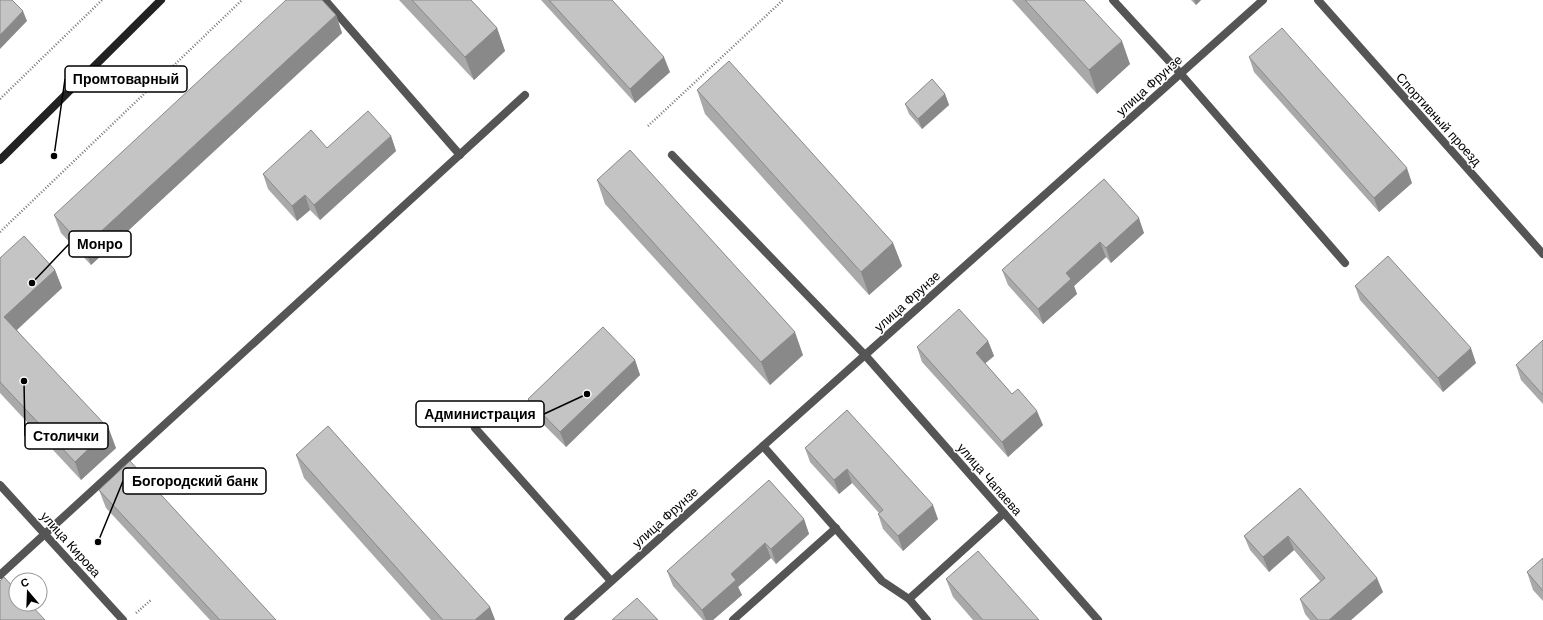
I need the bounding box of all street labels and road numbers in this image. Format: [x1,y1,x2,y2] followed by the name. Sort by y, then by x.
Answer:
[1113,52,1185,119] street label: улица Фрунзе
[1393,70,1485,169] street label: Спортивный проезд
[871,268,943,335] street label: улица Фрунзе
[954,440,1026,519] street label: улица Чапаева
[629,484,701,551] street label: улица Фрунзе
[37,509,104,581] street label: улица Кирова

